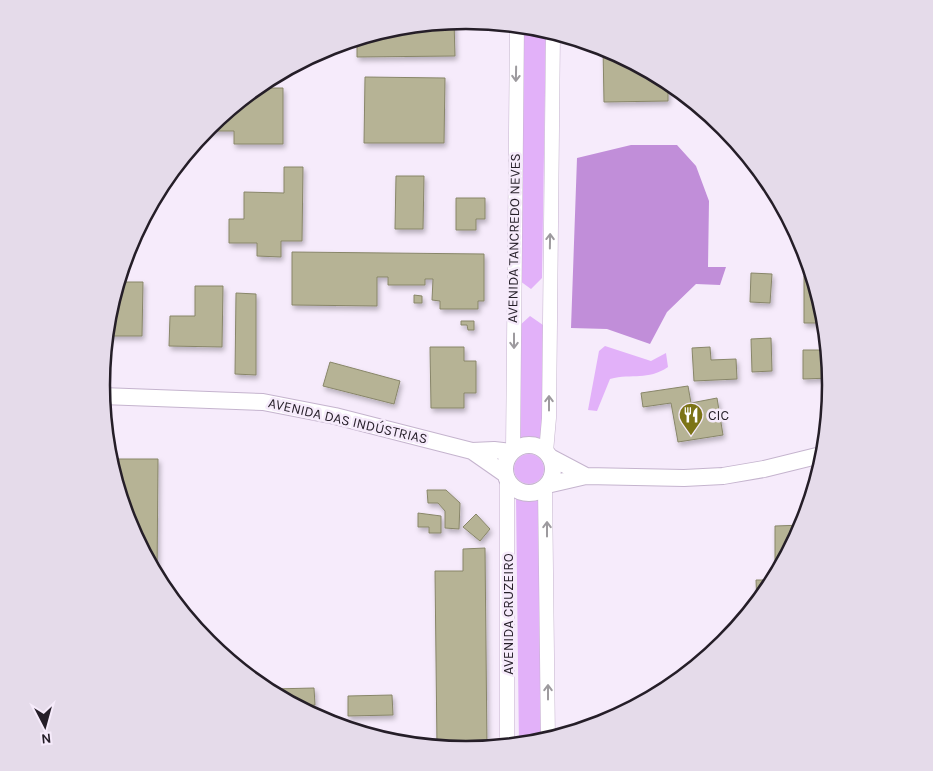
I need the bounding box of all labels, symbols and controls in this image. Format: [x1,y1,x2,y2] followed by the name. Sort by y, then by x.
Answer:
[511,65,521,81] one-way arrow
[504,153,524,323] street label: AVENIDA TANCREDO NEVES
[545,233,555,250] one-way arrow
[509,332,519,349] one-way arrow
[267,393,430,448] street label: AVENIDA DAS INDÚSTRIAS
[544,396,554,412] one-way arrow
[678,402,704,436] restaurant icon: CIC
[708,407,729,424] place label: CIC
[542,522,552,538] one-way arrow
[500,553,517,675] street label: AVENIDA CRUZEIRO
[543,684,553,700] one-way arrow
[20,701,70,751] north arrow
[40,729,52,747] text: N

